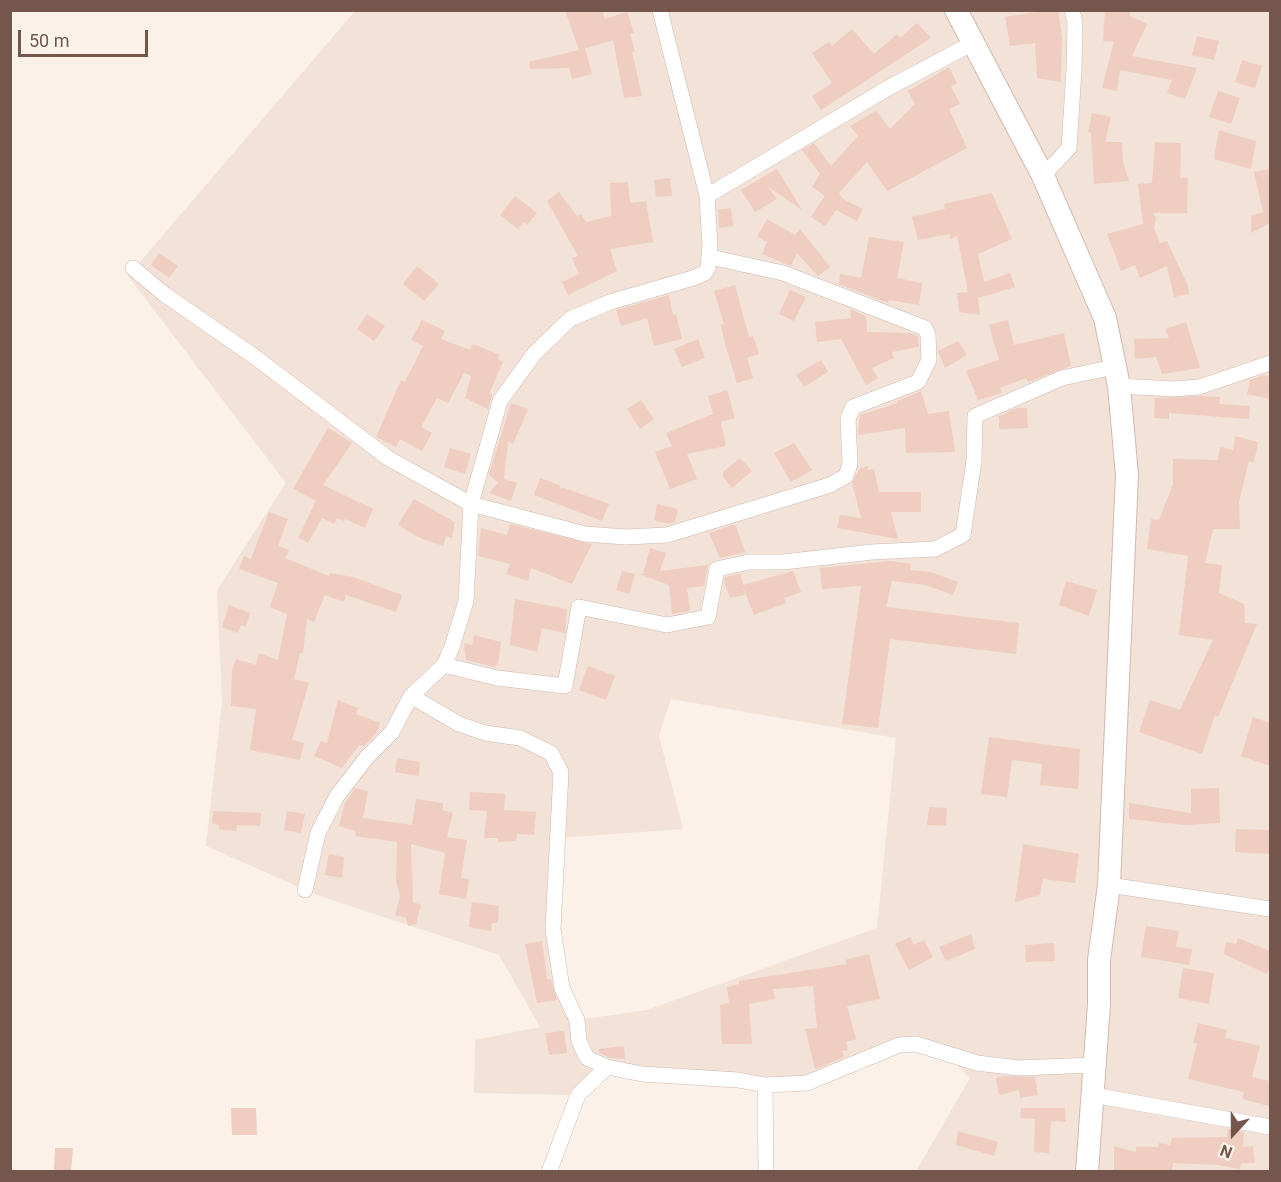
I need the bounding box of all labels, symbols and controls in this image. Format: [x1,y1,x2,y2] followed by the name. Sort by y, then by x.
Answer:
[21,18,152,56] scale bar
[29,30,69,51] text: 50 m
[1203,1104,1263,1164] north arrow
[1218,1140,1235,1162] text: N

